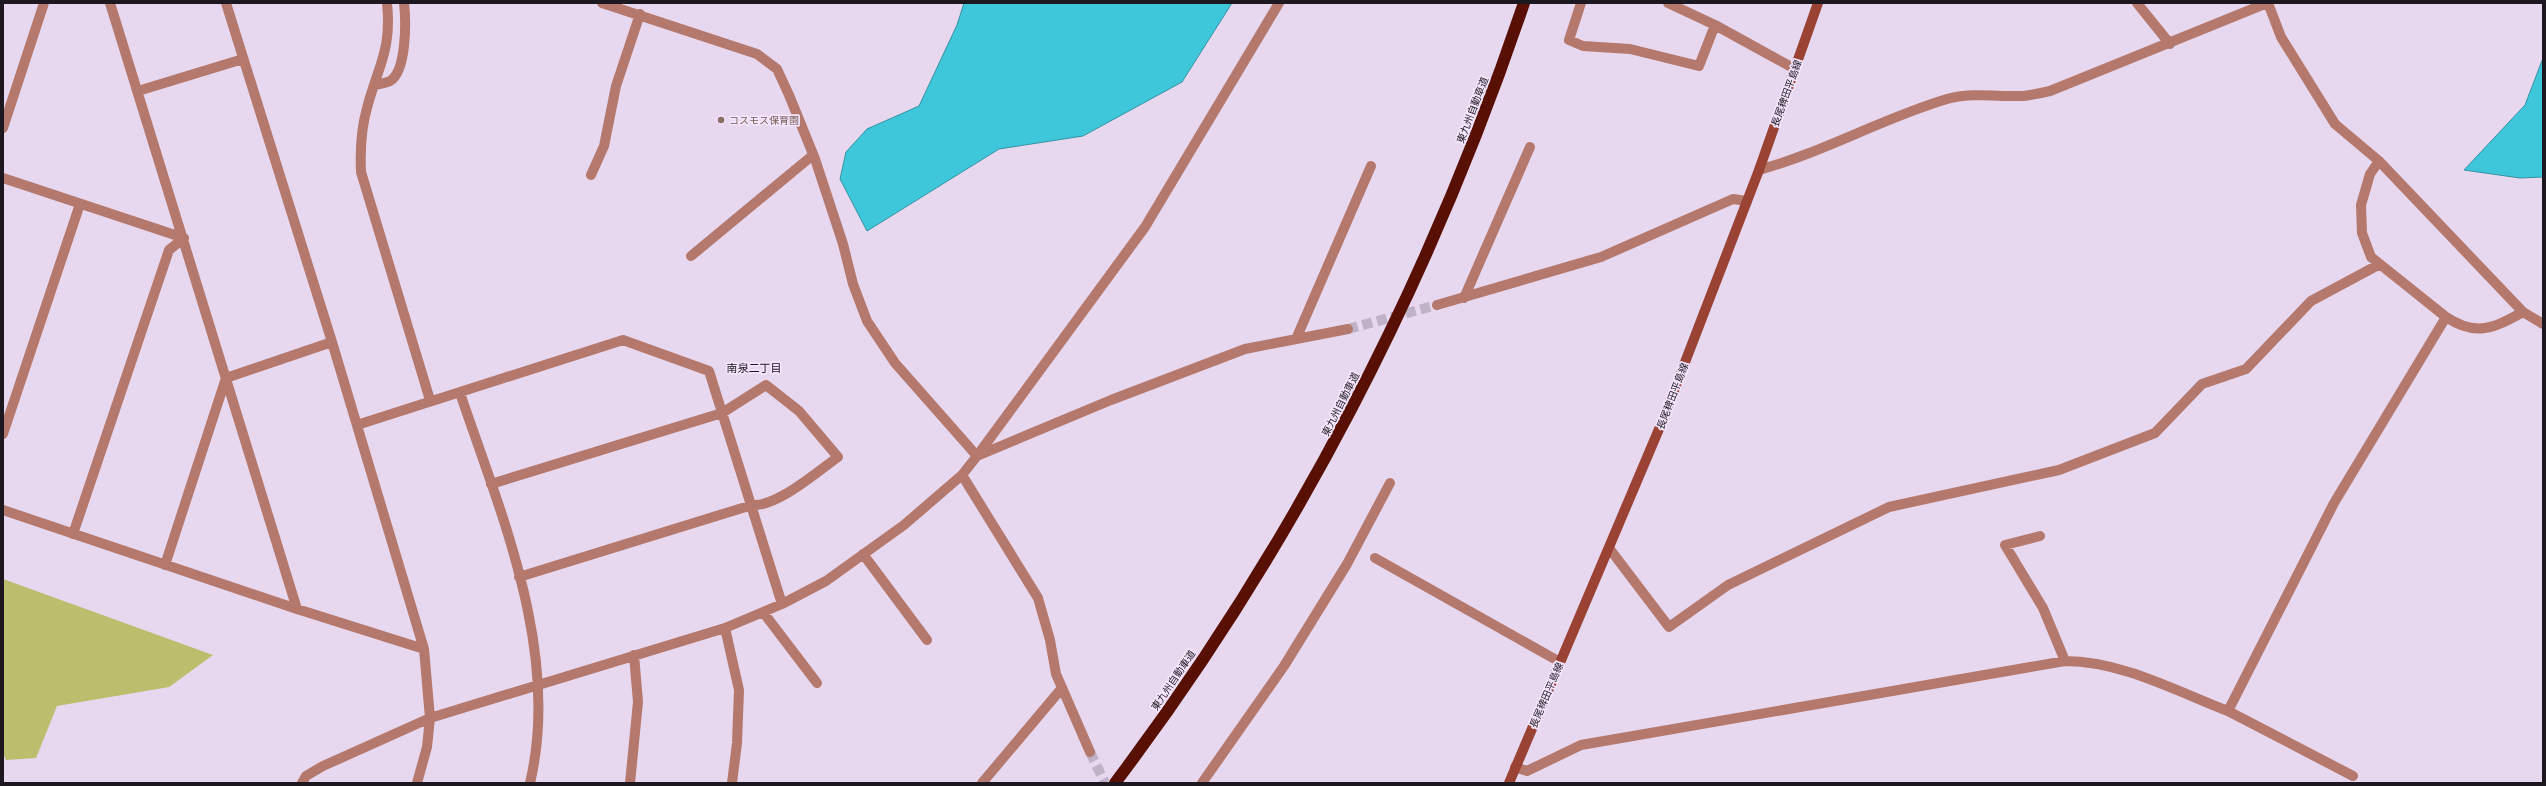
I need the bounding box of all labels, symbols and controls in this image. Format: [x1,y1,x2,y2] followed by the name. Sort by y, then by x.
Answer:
[1768,58,1805,128] street label: 長尾稗田平島線
[1454,75,1491,145] street label: 東九州自動車道
[729,114,799,127] place label: コスモス保育園
[716,115,726,125] marker: コスモス保育園
[727,361,782,375] district label: 南泉二丁目
[1654,361,1691,431] street label: 長尾稗田平島線
[1319,370,1362,438] street label: 東九州自動車道
[1148,648,1198,713] street label: 東九州自動車道
[1527,660,1566,730] street label: 長尾稗田平島線

